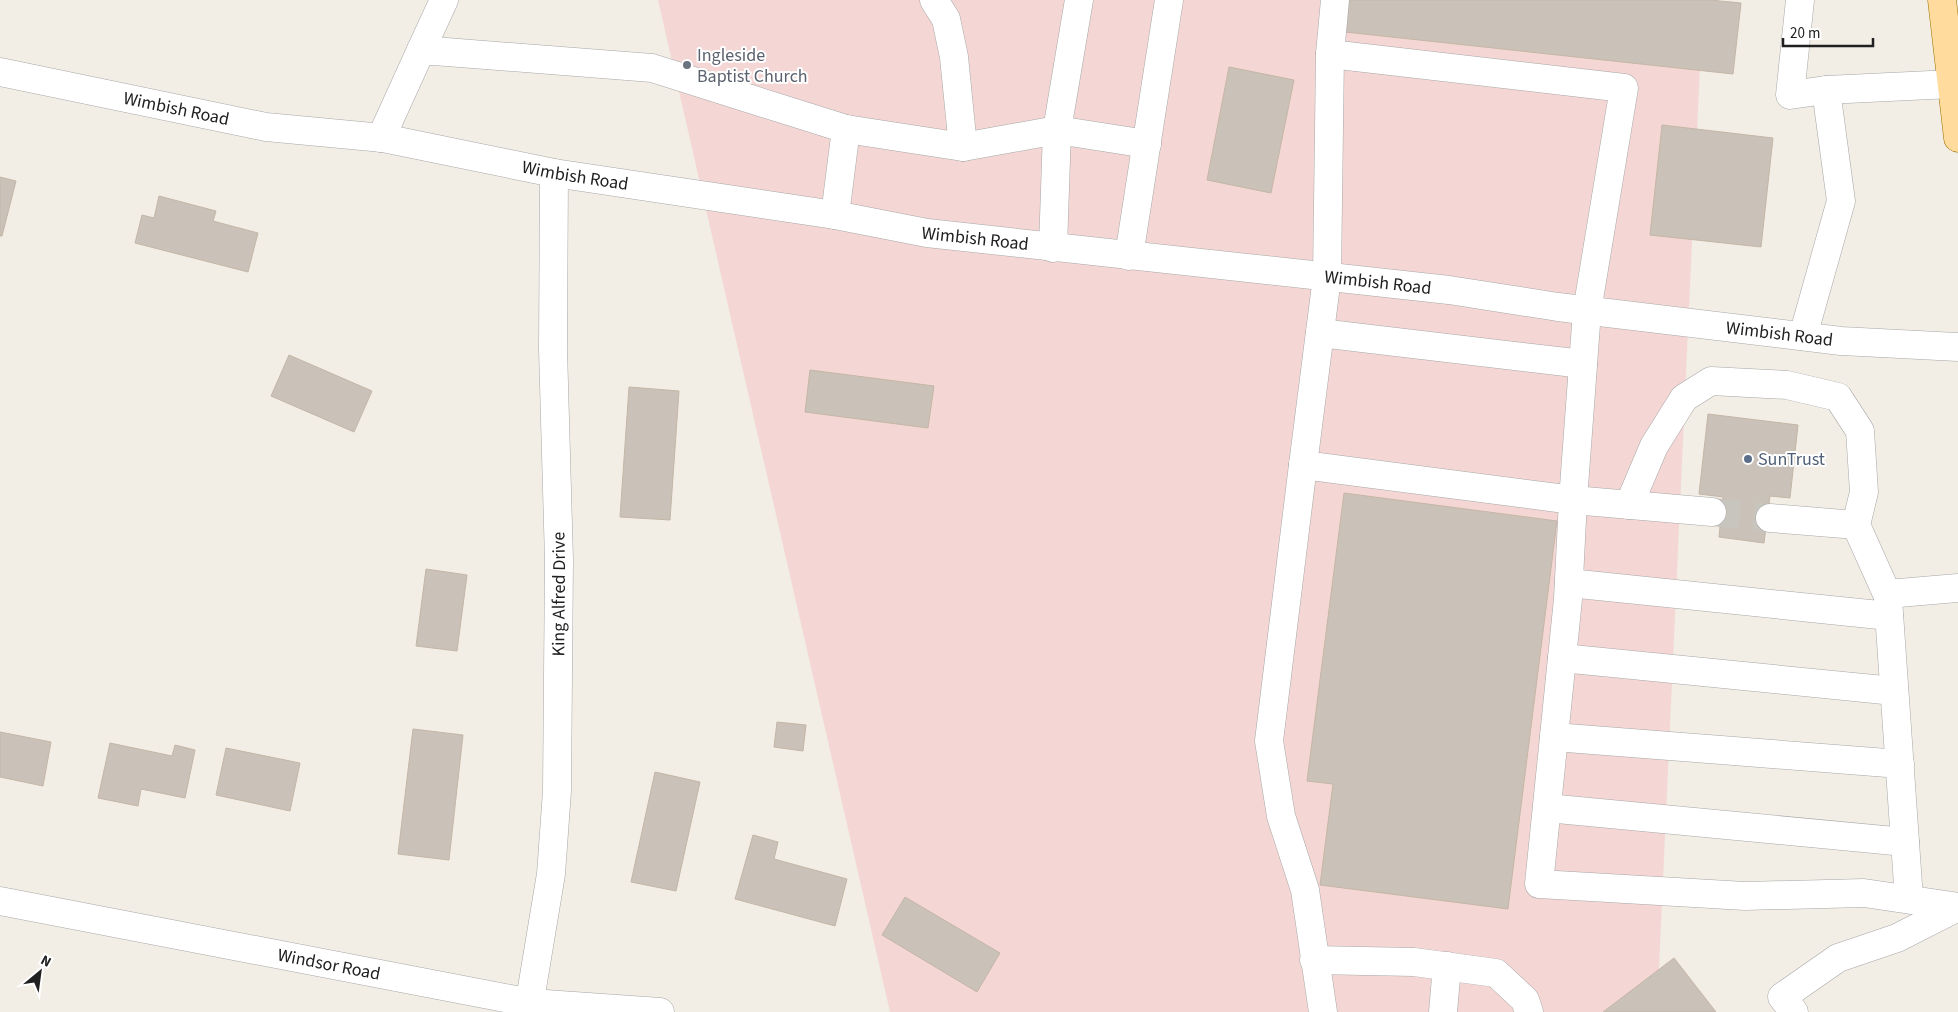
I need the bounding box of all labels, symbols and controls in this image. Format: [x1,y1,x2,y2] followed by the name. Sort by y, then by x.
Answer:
[1783,15,1873,47] scale bar
[1790,23,1820,44] text: 20 m
[697,43,808,89] place label: Ingleside Baptist Church
[681,59,693,71] marker: Ingleside Baptist Church
[121,86,231,132] street label: Wimbish Road
[520,155,630,197] street label: Wimbish Road
[920,220,1030,257] street label: Wimbish Road
[1323,264,1433,301] street label: Wimbish Road
[1724,315,1834,353] street label: Wimbish Road
[1758,447,1825,472] place label: SunTrust
[1742,453,1754,465] marker: SunTrust
[546,531,572,657] street label: King Alfred Drive
[275,943,382,987] street label: Windsor Road
[15,947,65,997] north arrow
[37,951,55,973] text: N

